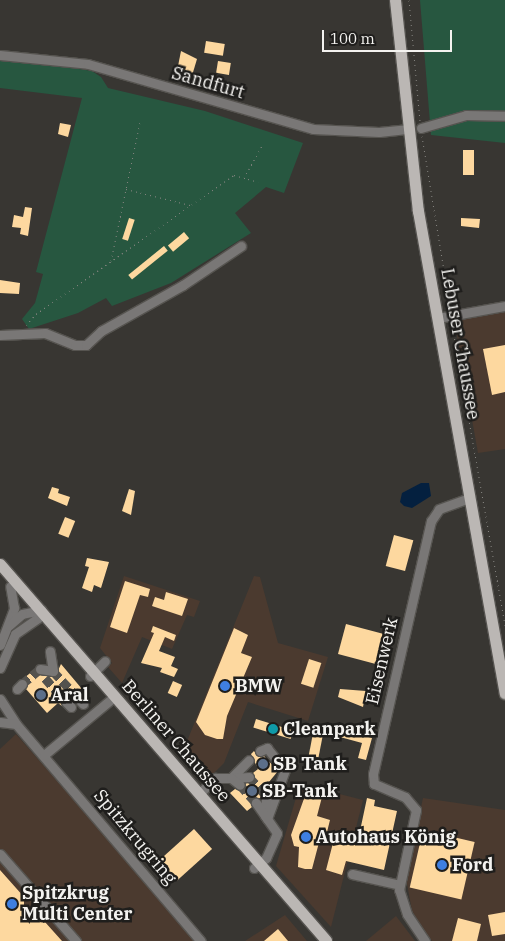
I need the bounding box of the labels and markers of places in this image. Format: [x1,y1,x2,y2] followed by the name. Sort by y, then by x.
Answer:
[235,675,282,697] place label: BMW
[219,680,231,692] marker: BMW
[51,684,89,706] place label: Aral
[35,689,47,701] marker: Aral
[283,718,375,740] place label: Cleanpark
[267,723,279,735] marker: Cleanpark
[273,753,347,775] place label: SB Tank
[257,758,269,770] marker: SB Tank
[262,780,338,802] place label: SB-Tank
[246,785,258,797] marker: SB-Tank
[316,826,456,848] place label: Autohaus König
[300,831,312,843] marker: Autohaus König
[452,854,493,876] place label: Ford
[436,859,448,871] marker: Ford
[22,883,132,926] place label: Spitzkrug Multi Center
[6,898,18,910] marker: Spitzkrug Multi Center

